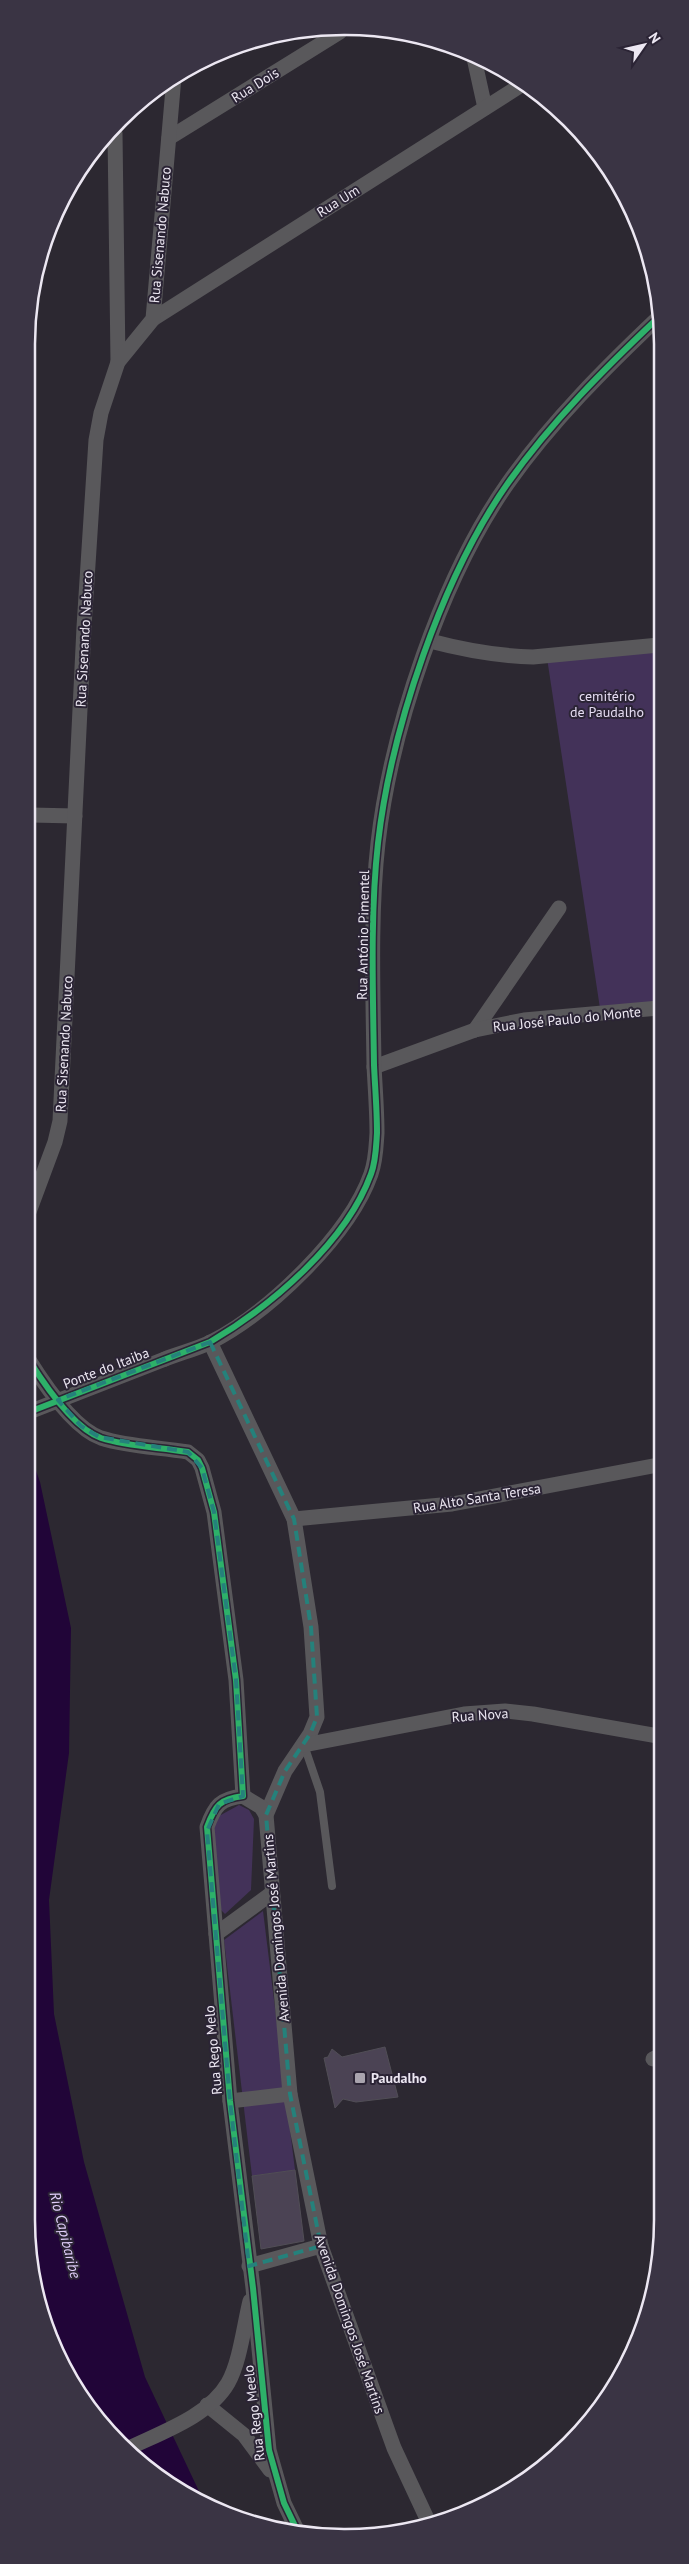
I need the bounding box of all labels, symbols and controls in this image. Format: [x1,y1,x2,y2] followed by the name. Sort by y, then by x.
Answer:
[619,20,669,70] north arrow
[645,29,665,47] text: N
[228,63,282,107] street label: Rua Dois
[145,166,175,304] street label: Rua Sisenando Nabuco
[313,181,363,221] street label: Rua Um
[71,570,97,708] street label: Rua Sisenando Nabuco
[570,687,644,721] park label: cemitério de Paudalho
[353,870,373,1000] street label: Rua António Pimentel
[51,975,77,1113] street label: Rua Sisenando Nabuco
[492,1002,642,1036] street label: Rua José Paulo do Monte
[60,1343,152,1393] street label: Ponte do Itaiba
[412,1479,542,1517] street label: Rua Alto Santa Teresa
[451,1704,509,1726] street label: Rua Nova
[259,1833,293,2023] street label: Avenida Domingos José Martins
[200,2005,226,2095] street label: Rua Rego Melo
[371,2069,427,2087] place label: Paudalho
[353,2071,367,2085] marker: Paudalho
[46,2190,85,2280] water label: Rio Capibaribe
[311,2232,389,2416] street label: Avenida Domingos José Martins
[239,2364,269,2462] street label: Rua Rego Meelo

